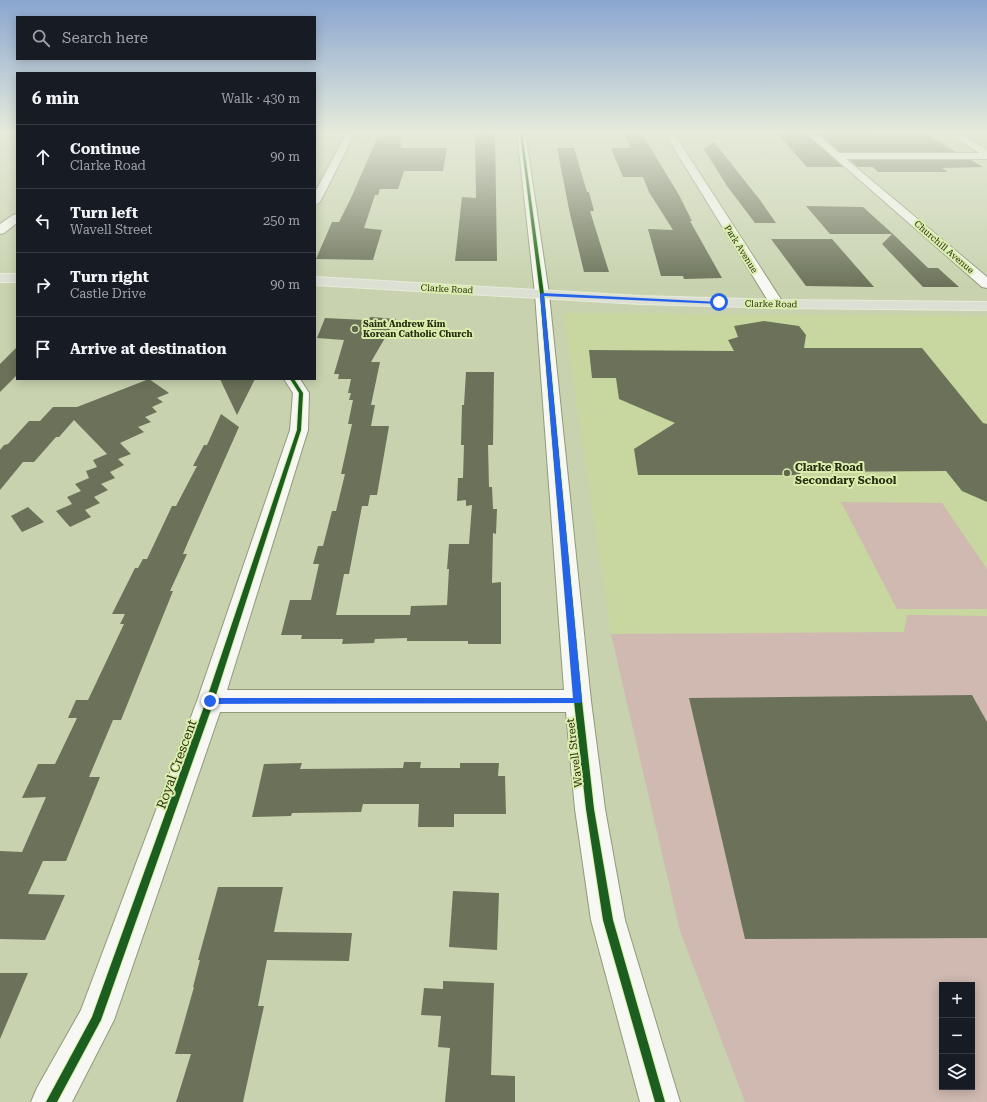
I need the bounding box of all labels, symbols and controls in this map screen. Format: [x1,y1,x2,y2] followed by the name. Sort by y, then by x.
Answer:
[16,16,316,60] search box
[30,27,52,49] icon: search
[62,29,148,47] text: Search here
[32,88,79,108] text: 6 min
[221,91,300,106] text: Walk · 430 m
[70,140,140,158] text: Continue
[32,146,54,168] icon: ahead
[270,149,300,164] text: 90 m
[70,158,146,173] text: Clarke Road
[70,204,138,222] text: Turn left
[32,210,54,232] icon: left
[263,213,300,228] text: 250 m
[912,219,976,275] street label: Churchill Avenue
[70,222,152,237] text: Wavell Street
[722,223,760,275] street label: Park Avenue
[70,268,149,286] text: Turn right
[32,274,54,296] icon: right
[270,277,300,292] text: 90 m
[420,283,474,295] street label: Clarke Road
[70,286,146,301] text: Castle Drive
[710,293,728,311] route start
[745,299,798,309] street label: Clarke Road
[363,319,472,339] place label: Saint Andrew Kim Korean Catholic Church
[350,324,360,334] marker: Saint Andrew Kim Korean Catholic Church
[32,338,54,360] icon: arrive
[70,340,226,358] text: Arrive at destination
[795,461,897,487] place label: Clarke Road Secondary School
[782,468,792,478] marker: Clarke Road Secondary School
[201,692,219,710] route end
[153,717,200,811] street label: Royal Crescent
[564,718,585,788] street label: Wavell Street
[939,982,975,1090] map controls
[939,982,975,1018] button: +
[939,1018,975,1054] button: −
[939,1054,975,1090] button: layers

